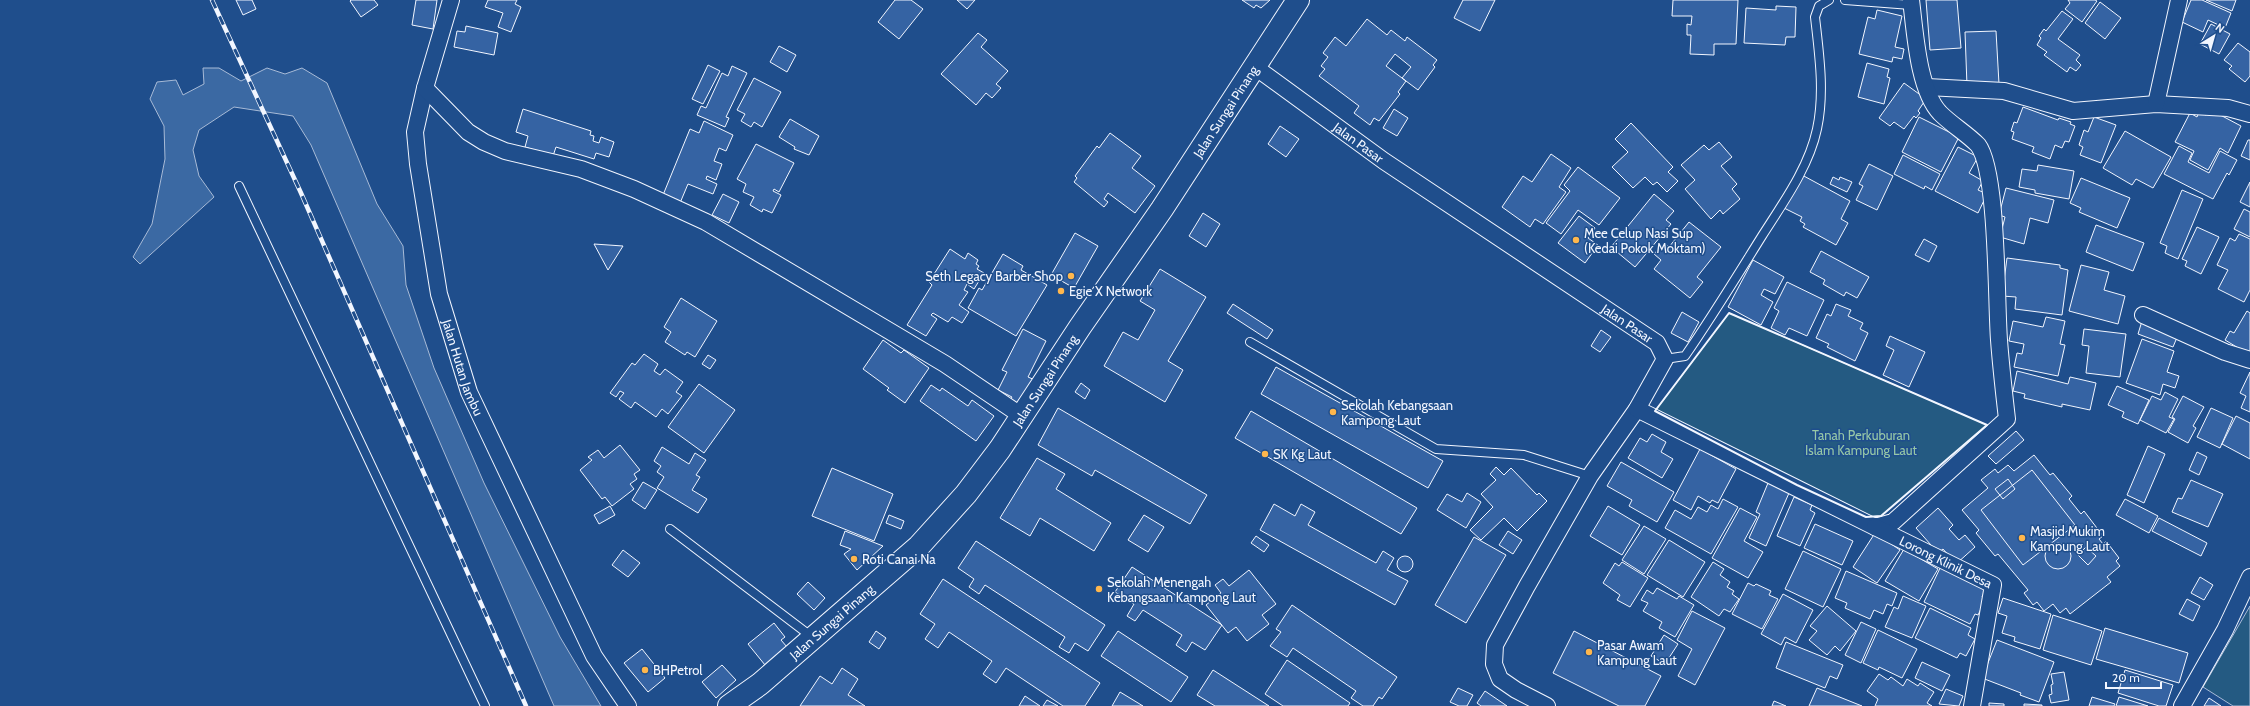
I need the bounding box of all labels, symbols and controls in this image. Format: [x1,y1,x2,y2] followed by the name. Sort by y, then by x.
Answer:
[2194,16,2234,56] north arrow
[2213,20,2227,36] text: N
[1189,62,1261,161] street label: Jalan Sungai Pinang
[1329,118,1387,167] street label: Jalan Pasar
[1584,225,1706,256] place label: Mee Celup Nasi Sup (Kedai Pokok Moktam)
[1571,235,1581,245] marker: Mee Celup Nasi Sup (Kedai Pokok Moktam)
[925,268,1063,284] place label: Seth Legacy Barber Shop
[1066,271,1076,281] marker: Seth Legacy Barber Shop
[1069,283,1152,299] place label: Egie X Network
[1056,286,1066,296] marker: Egie X Network
[1598,300,1657,346] street label: Jalan Pasar
[439,317,487,418] street label: Jalan Hutan Jambu
[1009,331,1081,430] street label: Jalan Sungai Pinang
[1341,397,1453,428] place label: Sekolah Kebangsaan Kampong Laut
[1328,407,1338,417] marker: Sekolah Kebangsaan Kampong Laut
[1805,427,1918,458] park label: Tanah Perkuburan Islam Kampung Laut
[1273,446,1332,462] place label: SK Kg Laut
[1260,449,1270,459] marker: SK Kg Laut
[2030,523,2110,554] place label: Masjid Mukim Kampung Laut
[1897,532,1995,592] street label: Lorong Klinik Desa
[2017,533,2027,543] marker: Masjid Mukim Kampung Laut
[862,551,936,567] place label: Roti Canai Na
[849,554,859,564] marker: Roti Canai Na
[1107,574,1256,605] place label: Sekolah Menengah Kebangsaan Kampong Laut
[786,580,878,663] street label: Jalan Sungai Pinang
[1094,584,1104,594] marker: Sekolah Menengah Kebangsaan Kampong Laut
[1597,637,1677,668] place label: Pasar Awam Kampung Laut
[1584,647,1594,657] marker: Pasar Awam Kampung Laut
[653,662,702,678] place label: BHPetrol
[2106,664,2161,690] scale bar
[640,665,650,675] marker: BHPetrol
[2112,670,2140,685] text: 20 m

